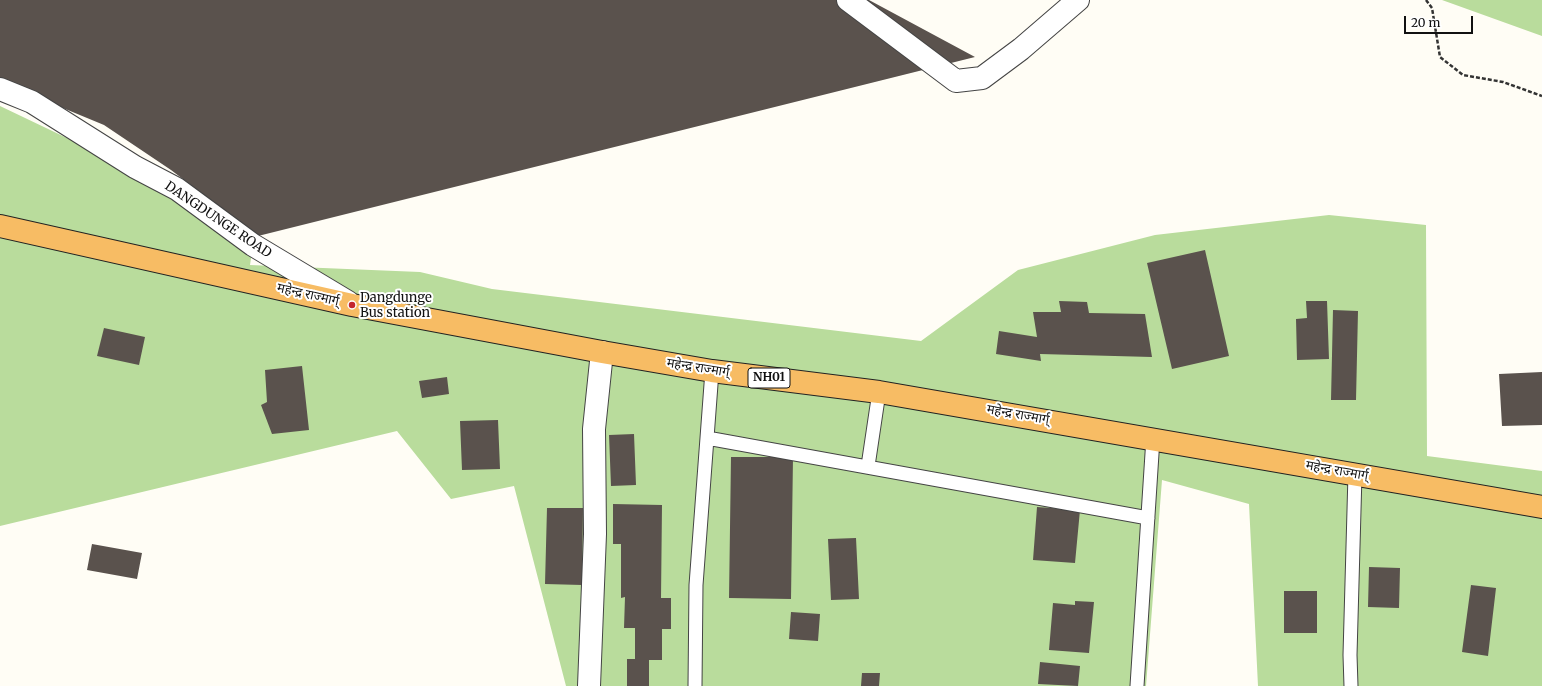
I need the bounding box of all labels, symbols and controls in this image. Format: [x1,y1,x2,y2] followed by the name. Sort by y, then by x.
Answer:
[1406,8,1475,34] scale bar
[1411,15,1440,30] text: 20 m
[162,179,274,261] street label: DANGDUNGE ROAD
[275,280,341,310] street label: महेन्द्र राज्मार्ग्
[360,290,432,321] place label: Dangdunge Bus station
[347,300,357,310] marker: Dangdunge Bus station
[666,355,730,381] street label: महेन्द्र राज्मार्ग्
[748,368,790,388] road number: NH01
[985,402,1051,428] street label: महेन्द्र राज्मार्ग्
[1304,458,1370,484] street label: महेन्द्र राज्मार्ग्

